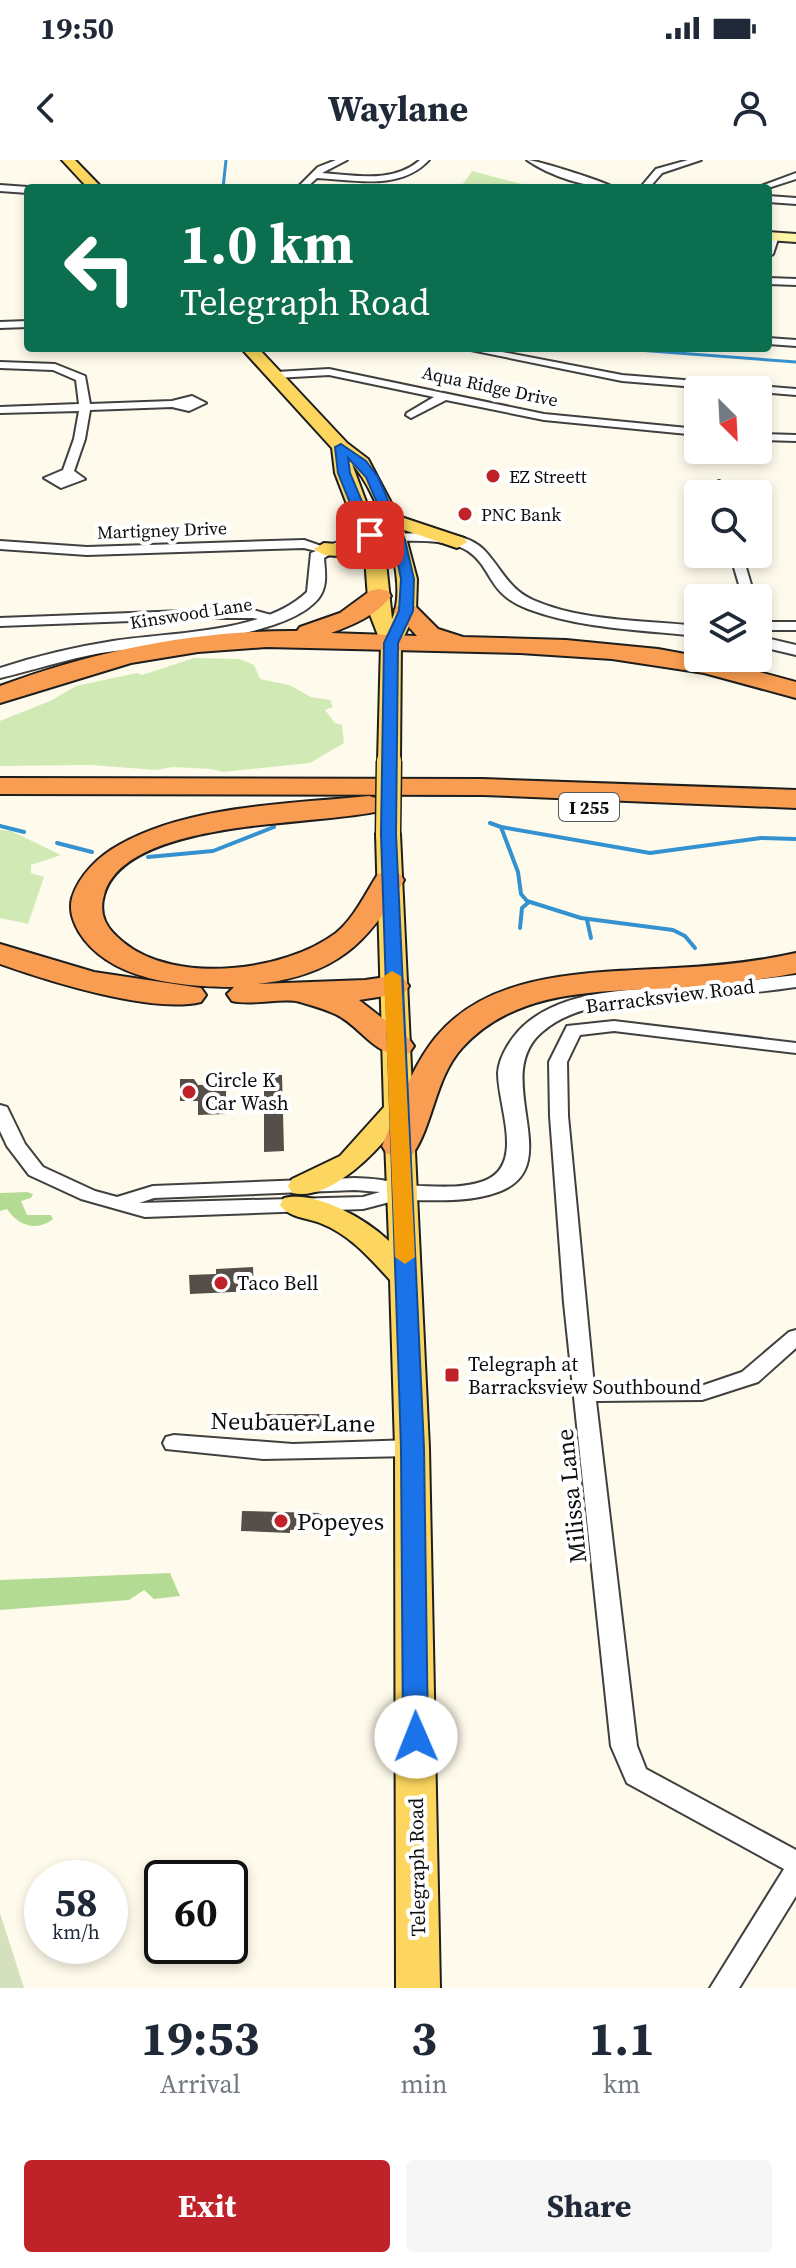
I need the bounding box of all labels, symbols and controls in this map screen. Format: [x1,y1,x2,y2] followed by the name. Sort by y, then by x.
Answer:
[40,8,114,49] text: 19:50
[328,84,468,133] text: Waylane
[24,86,68,130] icon: back
[728,86,772,130] icon: person
[180,205,354,282] text: 1.0 km
[48,216,152,320] icon: left
[180,278,430,327] text: Telegraph Road
[420,359,560,413] street label: Aqua Ridge Drive
[684,376,772,464] north arrow
[684,376,772,672] map controls
[509,464,587,489] place label: EZ Streett
[484,467,502,485] marker: EZ Streett
[684,480,772,568] button: search
[336,501,404,569] pin
[481,502,561,527] place label: PNC Bank
[456,505,474,523] marker: PNC Bank
[348,513,392,557] icon: arrive
[97,515,227,545] street label: Martigney Drive
[684,584,772,672] button: layers
[128,591,254,635] street label: Kinswood Lane
[559,793,619,821] road number: I 255
[584,972,757,1020] street label: Barracksview Road
[205,1066,289,1117] place label: Circle K Car Wash
[180,1083,198,1101] marker: Circle K Car Wash
[237,1269,318,1297] place label: Taco Bell
[212,1274,230,1292] marker: Taco Bell
[468,1350,702,1401] place label: Telegraph at Barracksview Southbound
[443,1366,461,1384] marker: Telegraph at Barracksview Southbound
[210,1404,376,1440] street label: Neubauer Lane
[548,1427,594,1565] street label: Milissa Lane
[297,1505,384,1538] place label: Popeyes
[272,1512,290,1530] marker: Popeyes
[374,1695,458,1779] position arrow
[402,1797,432,1937] street label: Telegraph Road
[144,1860,248,1964] speed limit sign: 60
[54,1875,98,1929] text: 58
[52,1918,100,1946] text: km/h
[141,2005,260,2071] text: 19:53
[411,2005,437,2071] text: 3
[589,2005,655,2071] text: 1.1
[160,2066,240,2102] text: Arrival
[401,2066,447,2102] text: min
[603,2066,641,2102] text: km
[24,2160,390,2252] button: Exit
[406,2160,772,2252] button: Share

